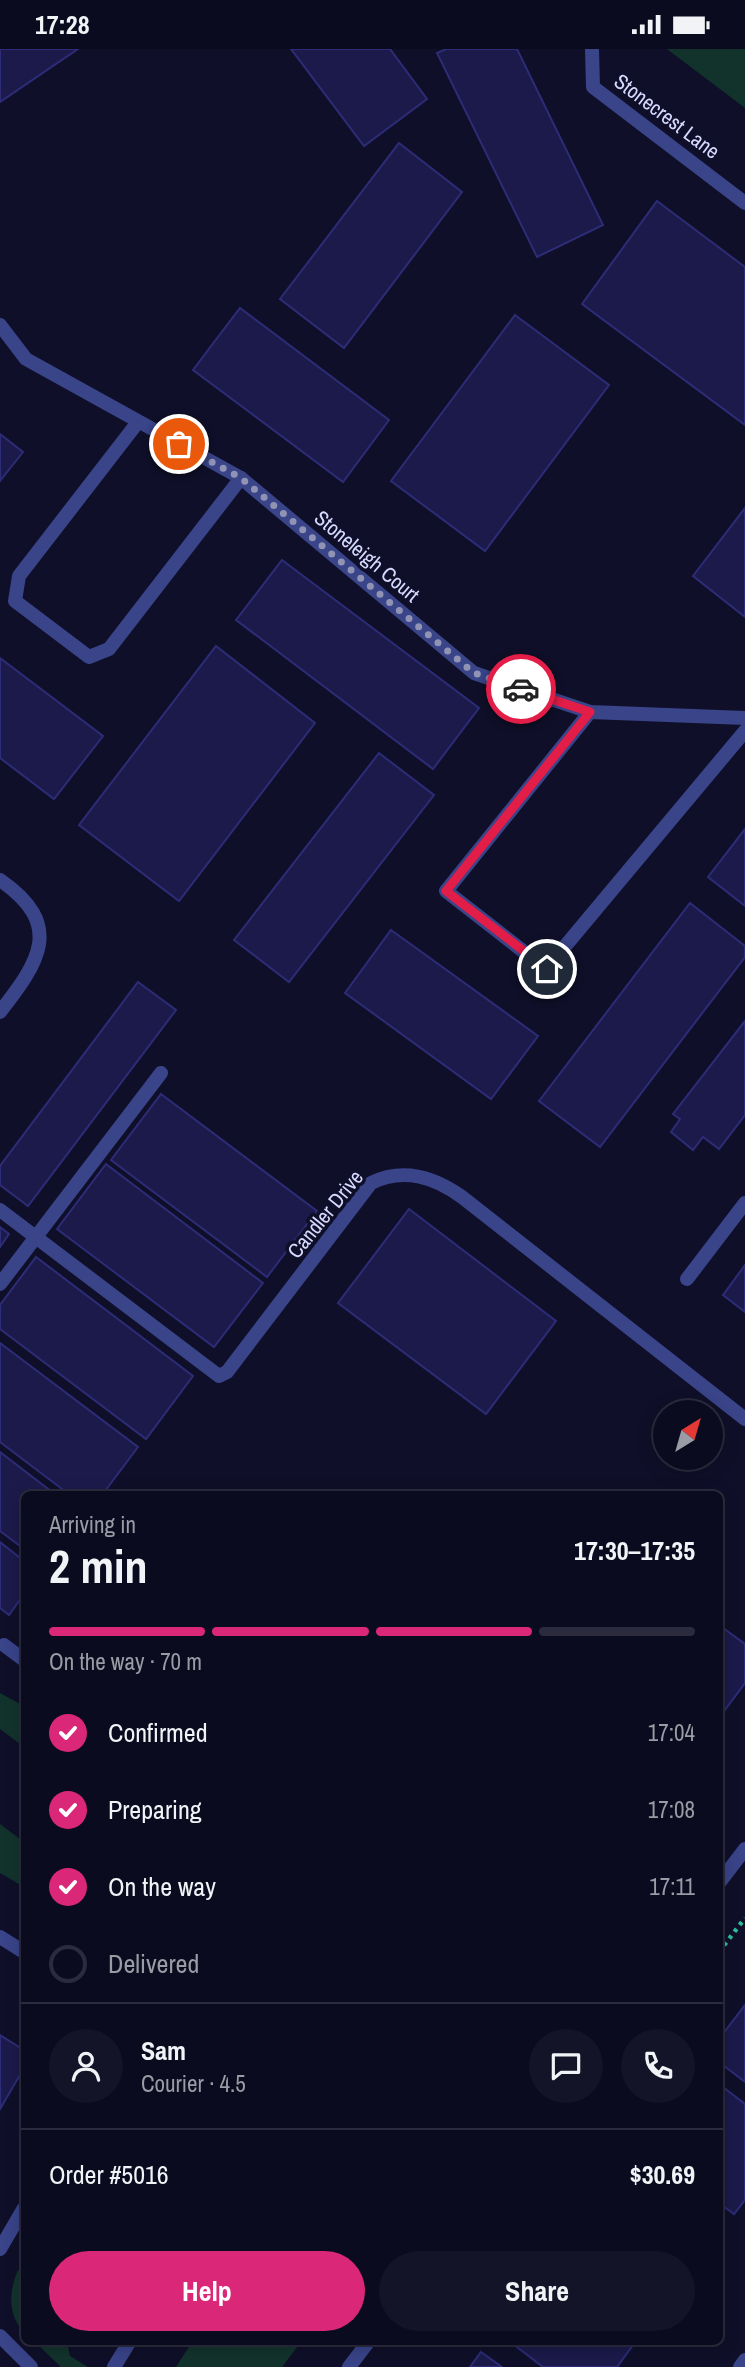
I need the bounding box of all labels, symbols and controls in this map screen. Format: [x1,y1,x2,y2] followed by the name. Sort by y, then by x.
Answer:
[35,7,90,42] text: 17:28
[608,67,726,165] street label: Stonecrest Lane
[149,414,209,474] pin
[160,425,198,463] icon: bag
[308,503,426,609] street label: Stoneleigh Court
[486,654,556,724] courier
[502,670,540,708] icon: car
[517,939,577,999] pin
[528,950,566,988] icon: home
[280,1164,370,1264] street label: Candler Drive
[653,1400,723,1470] north arrow
[653,1400,723,1470] map controls
[49,1509,136,1540] text: Arriving in
[574,1533,695,1568] text: 17:30–17:35
[49,1535,148,1597] text: 2 min
[49,1646,202,1677] text: On the way · 70 m
[49,1714,87,1752] icon: check
[108,1715,208,1750] text: Confirmed
[648,1717,695,1748] text: 17:04
[49,1791,87,1829] icon: check
[108,1792,202,1827] text: Preparing
[648,1794,695,1825] text: 17:08
[49,1868,87,1906] icon: check
[108,1869,216,1904] text: On the way
[649,1871,695,1902] text: 17:11
[108,1946,199,1981] text: Delivered
[49,2029,123,2103] button: person
[529,2029,603,2103] button: chat
[621,2029,695,2103] button: phone
[141,2033,186,2068] text: Sam
[141,2068,246,2099] text: Courier · 4.5
[49,2157,169,2192] text: Order #5016
[630,2157,695,2192] text: $30.69
[49,2251,365,2331] button: Help
[379,2251,695,2331] button: Share

